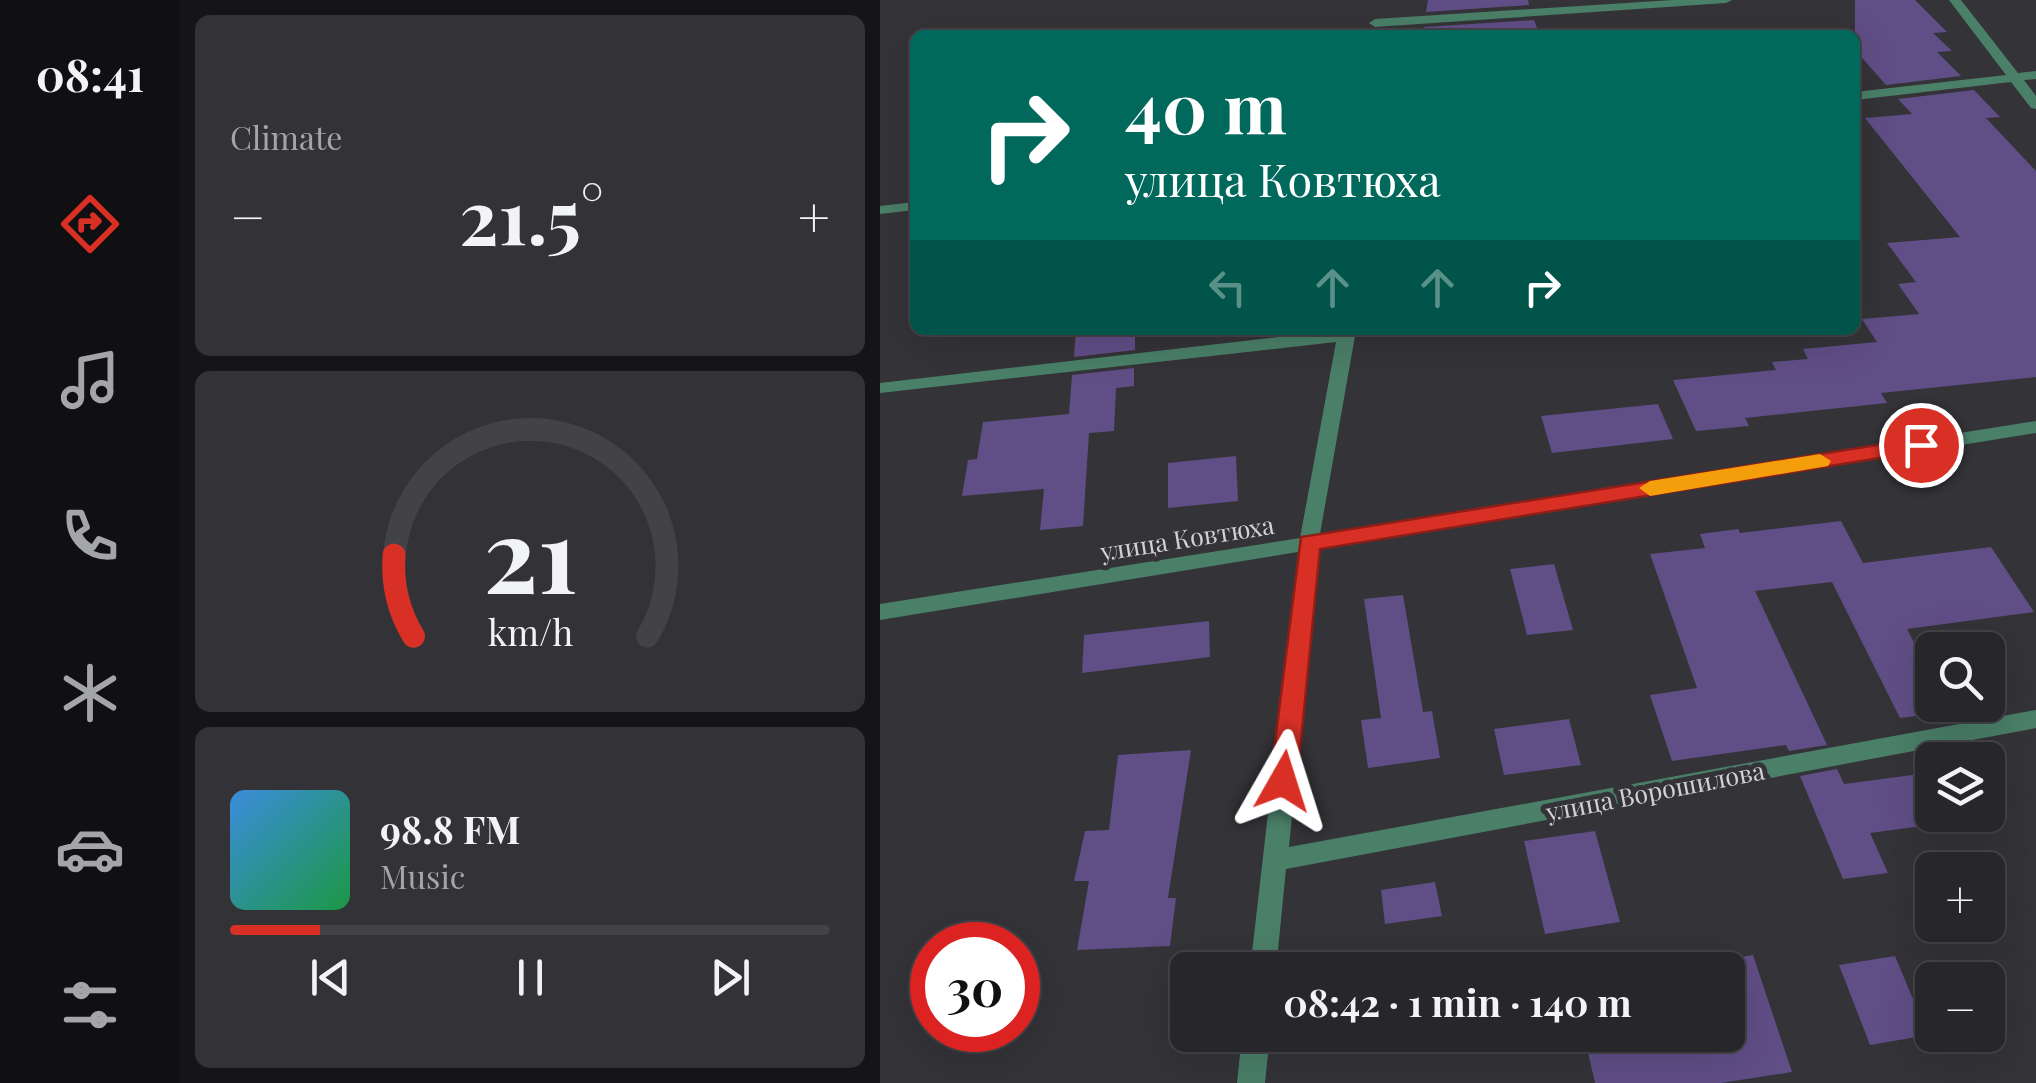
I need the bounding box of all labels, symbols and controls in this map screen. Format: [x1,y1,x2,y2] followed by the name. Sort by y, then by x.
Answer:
[36,43,144,103] text: 08:41
[1125,58,1287,152] text: 40 m
[960,70,1090,200] icon: right
[230,115,342,158] text: Climate
[1125,148,1441,208] text: улица Ковтюха
[459,164,604,264] text: 21.5°
[230,178,266,252] text: −
[798,178,830,252] text: +
[55,189,125,259] icon: directions
[1200,260,1255,315] icon: left
[1305,260,1360,315] icon: ahead
[1410,260,1465,315] icon: ahead
[1515,260,1570,315] icon: right
[55,345,125,415] icon: music
[1879,403,1964,488] pin
[1894,418,1949,473] icon: arrive
[483,481,577,620] text: 21
[55,501,125,571] icon: phone
[1097,507,1277,567] street label: улица Ковтюха
[487,607,573,655] text: km/h
[1915,632,2005,1052] map controls
[1915,632,2005,722] button: search
[55,658,125,728] icon: climate
[1231,729,1335,833] position arrow
[1915,742,2005,832] button: layers
[1542,753,1768,828] street label: улица Ворошилова
[380,803,521,854] text: 98.8 FM
[55,814,125,884] icon: car
[1915,852,2005,942] button: +
[380,854,465,897] text: Music
[910,922,1040,1052] speed limit sign: 30
[303,950,358,1005] icon: previous
[503,950,558,1005] icon: pause
[703,950,758,1005] icon: next
[1915,962,2005,1052] button: −
[55,970,125,1040] icon: filters
[1283,976,1632,1027] text: 08:42 · 1 min · 140 m

